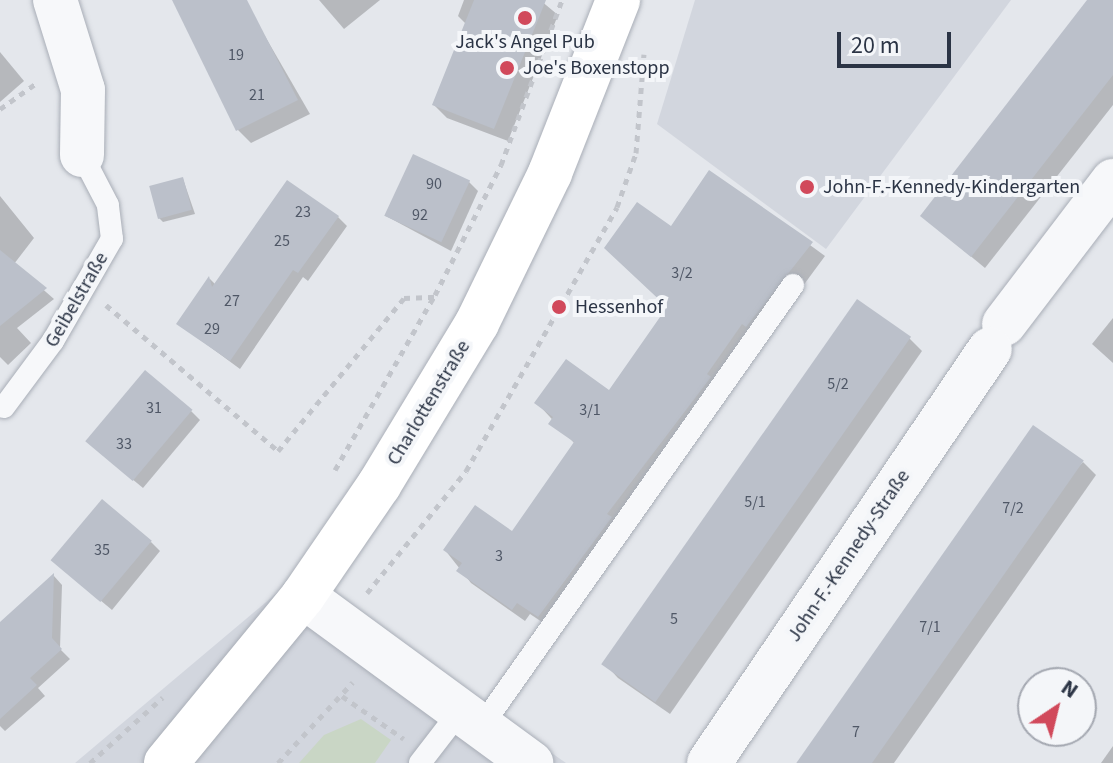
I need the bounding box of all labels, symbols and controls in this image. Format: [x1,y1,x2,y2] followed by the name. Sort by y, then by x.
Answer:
[516,9,534,27] marker: Jack's Angel Pub
[841,16,955,66] scale bar
[851,28,900,63] text: 20 m
[455,30,595,54] place label: Jack's Angel Pub
[228,45,244,65] house number: 19
[523,56,669,80] place label: Joe's Boxenstopp
[498,59,516,77] marker: Joe's Boxenstopp
[249,85,265,105] house number: 21
[426,174,442,194] house number: 90
[823,175,1080,199] place label: John-F.-Kennedy-Kindergarten
[798,178,816,196] marker: John-F.-Kennedy-Kindergarten
[295,202,311,222] house number: 23
[412,205,428,225] house number: 92
[274,231,290,251] house number: 25
[40,248,114,352] street label: Geibelstraße
[671,263,693,283] house number: 3/2
[224,291,240,311] house number: 27
[575,295,663,319] place label: Hessenhof
[550,298,568,316] marker: Hessenhof
[204,319,220,339] house number: 29
[382,336,476,470] street label: Charlottenstraße
[827,374,849,394] house number: 5/2
[146,398,162,418] house number: 31
[579,400,601,420] house number: 3/1
[116,434,132,454] house number: 33
[782,465,916,647] street label: John-F.-Kennedy-Straße
[744,492,766,512] house number: 5/1
[1002,498,1024,518] house number: 7/2
[94,540,110,560] house number: 35
[495,546,503,566] house number: 3
[670,609,678,629] house number: 5
[919,617,941,637] house number: 7/1
[1017,667,1097,747] north arrow
[1054,672,1085,706] text: N
[852,722,860,742] house number: 7

